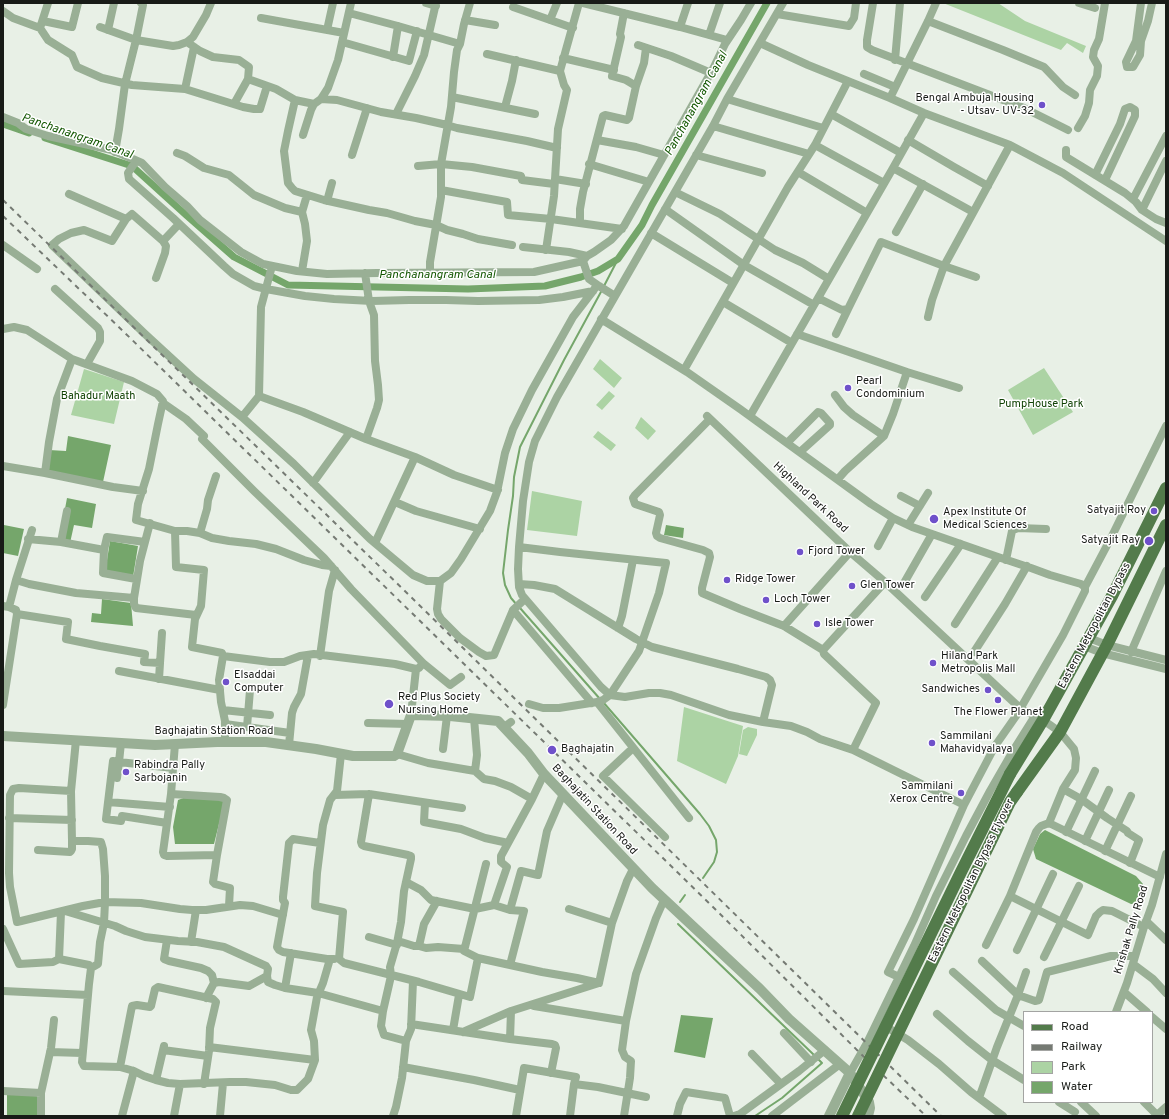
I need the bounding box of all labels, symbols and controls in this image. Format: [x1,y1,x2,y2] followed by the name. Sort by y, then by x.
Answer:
[662,50,732,158] water label: Panchanangram Canal
[916,92,1034,118] place label: Bengal Ambuja Housing - Utsav- UV-32
[1037,100,1047,110] marker: Bengal Ambuja Housing - Utsav- UV-32
[20,111,134,163] water label: Panchanangram Canal
[379,269,495,283] water label: Panchanangram Canal
[856,375,925,401] place label: Pearl Condominium
[843,383,853,393] marker: Pearl Condominium
[61,390,135,404] park label: Bahadur Maath
[998,398,1084,412] park label: PumpHouse Park
[770,460,850,536] street label: Highland Park Road
[1087,504,1146,518] place label: Satyajit Roy
[943,506,1027,532] place label: Apex Institute Of Medical Sciences
[1149,506,1159,516] marker: Satyajit Roy
[928,513,940,525] marker: Apex Institute Of Medical Sciences
[1081,534,1140,548] place label: Satyajit Ray
[1143,535,1155,547] marker: Satyajit Ray
[808,545,865,559] place label: Fjord Tower
[795,547,805,557] marker: Fjord Tower
[1056,561,1134,691] street label: Eastern Metropolitan Bypass
[735,573,795,587] place label: Ridge Tower
[722,575,732,585] marker: Ridge Tower
[860,579,915,593] place label: Glen Tower
[847,581,857,591] marker: Glen Tower
[774,593,830,607] place label: Loch Tower
[761,595,771,605] marker: Loch Tower
[825,617,874,631] place label: Isle Tower
[812,619,822,629] marker: Isle Tower
[941,650,1015,676] place label: Hiland Park Metropolis Mall
[928,658,938,668] marker: Hiland Park Metropolis Mall
[234,669,283,695] place label: Elsaddai Computer
[221,677,231,687] marker: Elsaddai Computer
[921,683,980,697] place label: Sandwiches
[983,685,993,695] marker: Sandwiches
[398,691,480,717] place label: Red Plus Society Nursing Home
[993,695,1003,705] marker: The Flower Planet
[383,698,395,710] marker: Red Plus Society Nursing Home
[953,706,1043,720] place label: The Flower Planet
[155,725,273,739] street label: Baghajatin Station Road
[940,730,1012,756] place label: Sammilani Mahavidyalaya
[927,738,937,748] marker: Sammilani Mahavidyalaya
[561,743,614,757] place label: Baghajatin
[546,744,558,756] marker: Baghajatin
[134,759,205,785] place label: Rabindra Pally Sarbojanin
[549,762,639,858] street label: Baghajatin Station Road
[121,767,131,777] marker: Rabindra Pally Sarbojanin
[890,780,953,806] place label: Sammilani Xerox Centre
[956,788,966,798] marker: Sammilani Xerox Centre
[926,797,1018,965] street label: Eastern Metropolitan Bypass Flyover
[1112,884,1152,976] street label: Krishak Pally Road
[1023,1011,1153,1103] legend
[1061,1019,1089,1035] text: Road
[1061,1039,1102,1055] text: Railway
[1061,1059,1086,1075] text: Park
[1061,1079,1093,1095] text: Water

